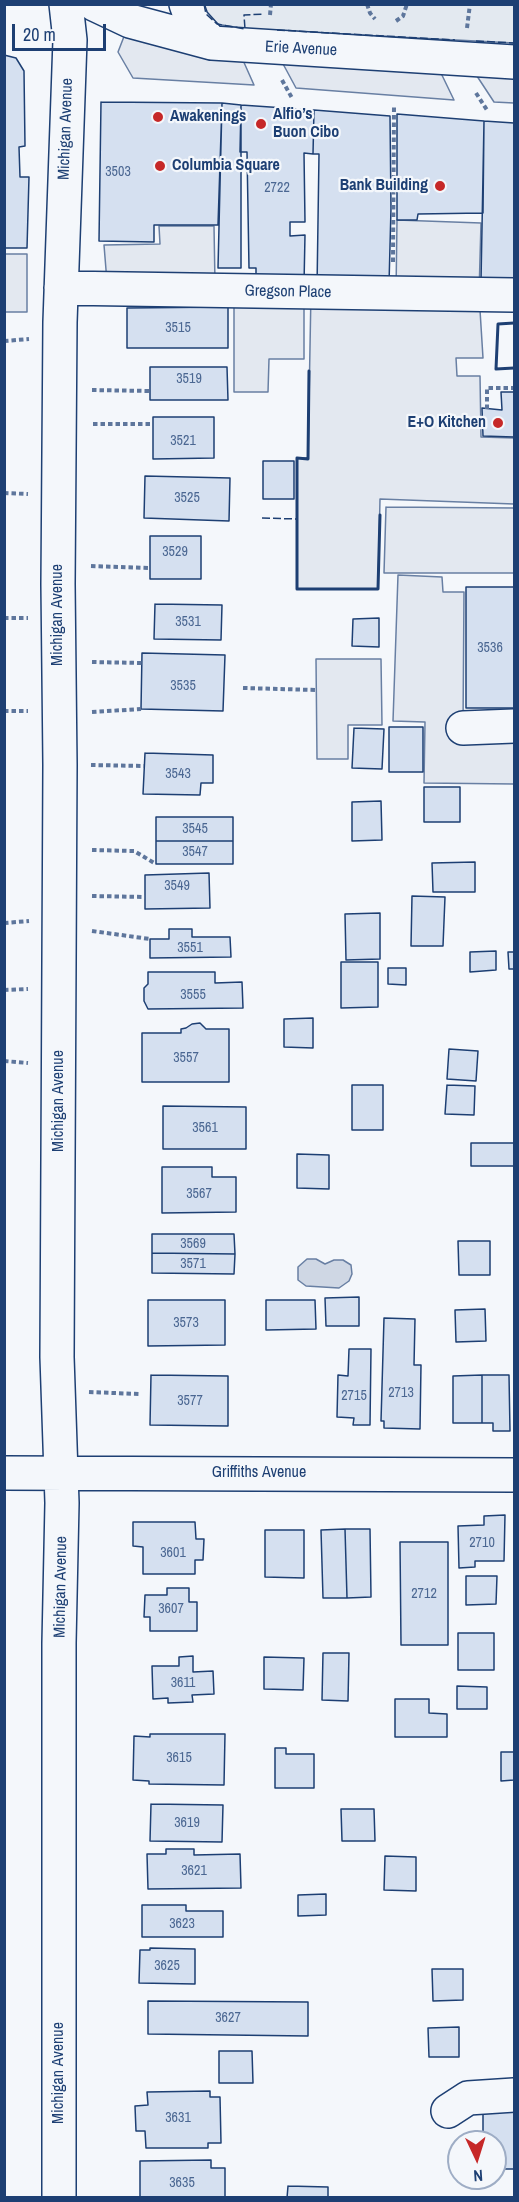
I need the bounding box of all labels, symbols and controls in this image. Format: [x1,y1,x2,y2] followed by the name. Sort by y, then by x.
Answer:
[15,12,110,50] scale bar
[23,22,56,47] text: 20 m
[265,38,337,60] street label: Erie Avenue
[55,78,77,180] street label: Michigan Avenue
[273,105,339,143] place label: Alfio’s Buon Cibo
[170,107,246,127] place label: Awakenings
[151,110,165,124] marker: Awakenings
[254,117,268,131] marker: Alfio’s Buon Cibo
[172,156,280,176] place label: Columbia Square
[153,159,167,173] marker: Columbia Square
[105,164,131,180] house number: 3503
[340,176,428,196] place label: Bank Building
[433,179,447,193] marker: Bank Building
[264,180,290,196] house number: 2722
[244,282,332,302] street label: Gregson Place
[165,320,191,336] house number: 3515
[176,371,202,387] house number: 3519
[408,413,486,433] place label: E+O Kitchen
[491,416,505,430] marker: E+O Kitchen
[170,433,196,449] house number: 3521
[174,490,200,506] house number: 3525
[162,544,188,560] house number: 3529
[48,564,68,666] street label: Michigan Avenue
[175,614,201,630] house number: 3531
[477,640,503,656] house number: 3536
[170,678,196,694] house number: 3535
[165,766,191,782] house number: 3543
[182,821,208,837] house number: 3545
[182,844,208,860] house number: 3547
[164,878,190,894] house number: 3549
[177,940,203,956] house number: 3551
[180,987,206,1003] house number: 3555
[49,1050,69,1152] street label: Michigan Avenue
[173,1050,199,1066] house number: 3557
[192,1120,218,1136] house number: 3561
[186,1186,212,1202] house number: 3567
[180,1236,206,1252] house number: 3569
[180,1256,206,1272] house number: 3571
[173,1315,199,1331] house number: 3573
[388,1385,414,1401] house number: 2713
[341,1388,367,1404] house number: 2715
[177,1393,203,1409] house number: 3577
[212,1463,306,1483] street label: Griffiths Avenue
[469,1535,495,1551] house number: 2710
[51,1536,71,1638] street label: Michigan Avenue
[160,1545,186,1561] house number: 3601
[411,1586,437,1602] house number: 2712
[158,1601,184,1617] house number: 3607
[171,1675,195,1691] house number: 3611
[166,1750,192,1766] house number: 3615
[174,1815,200,1831] house number: 3619
[181,1863,207,1879] house number: 3621
[169,1916,195,1932] house number: 3623
[154,1958,180,1974] house number: 3625
[215,2010,241,2026] house number: 3627
[49,2022,69,2124] street label: Michigan Avenue
[165,2110,191,2126] house number: 3631
[447,2130,507,2190] north arrow
[473,2165,484,2187] text: N
[169,2175,195,2191] house number: 3635

